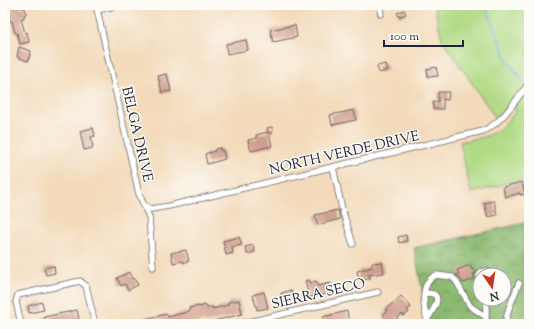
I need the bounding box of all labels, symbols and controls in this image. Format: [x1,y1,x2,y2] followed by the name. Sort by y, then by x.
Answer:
[384,22,463,48] scale bar
[390,28,419,46] text: 100 m
[115,85,157,184] street label: BELGA DRIVE
[267,127,422,181] street label: NORTH VERDE DRIVE
[472,267,512,307] north arrow
[269,274,367,315] street label: SIERRA SECO
[488,287,501,305] text: N

